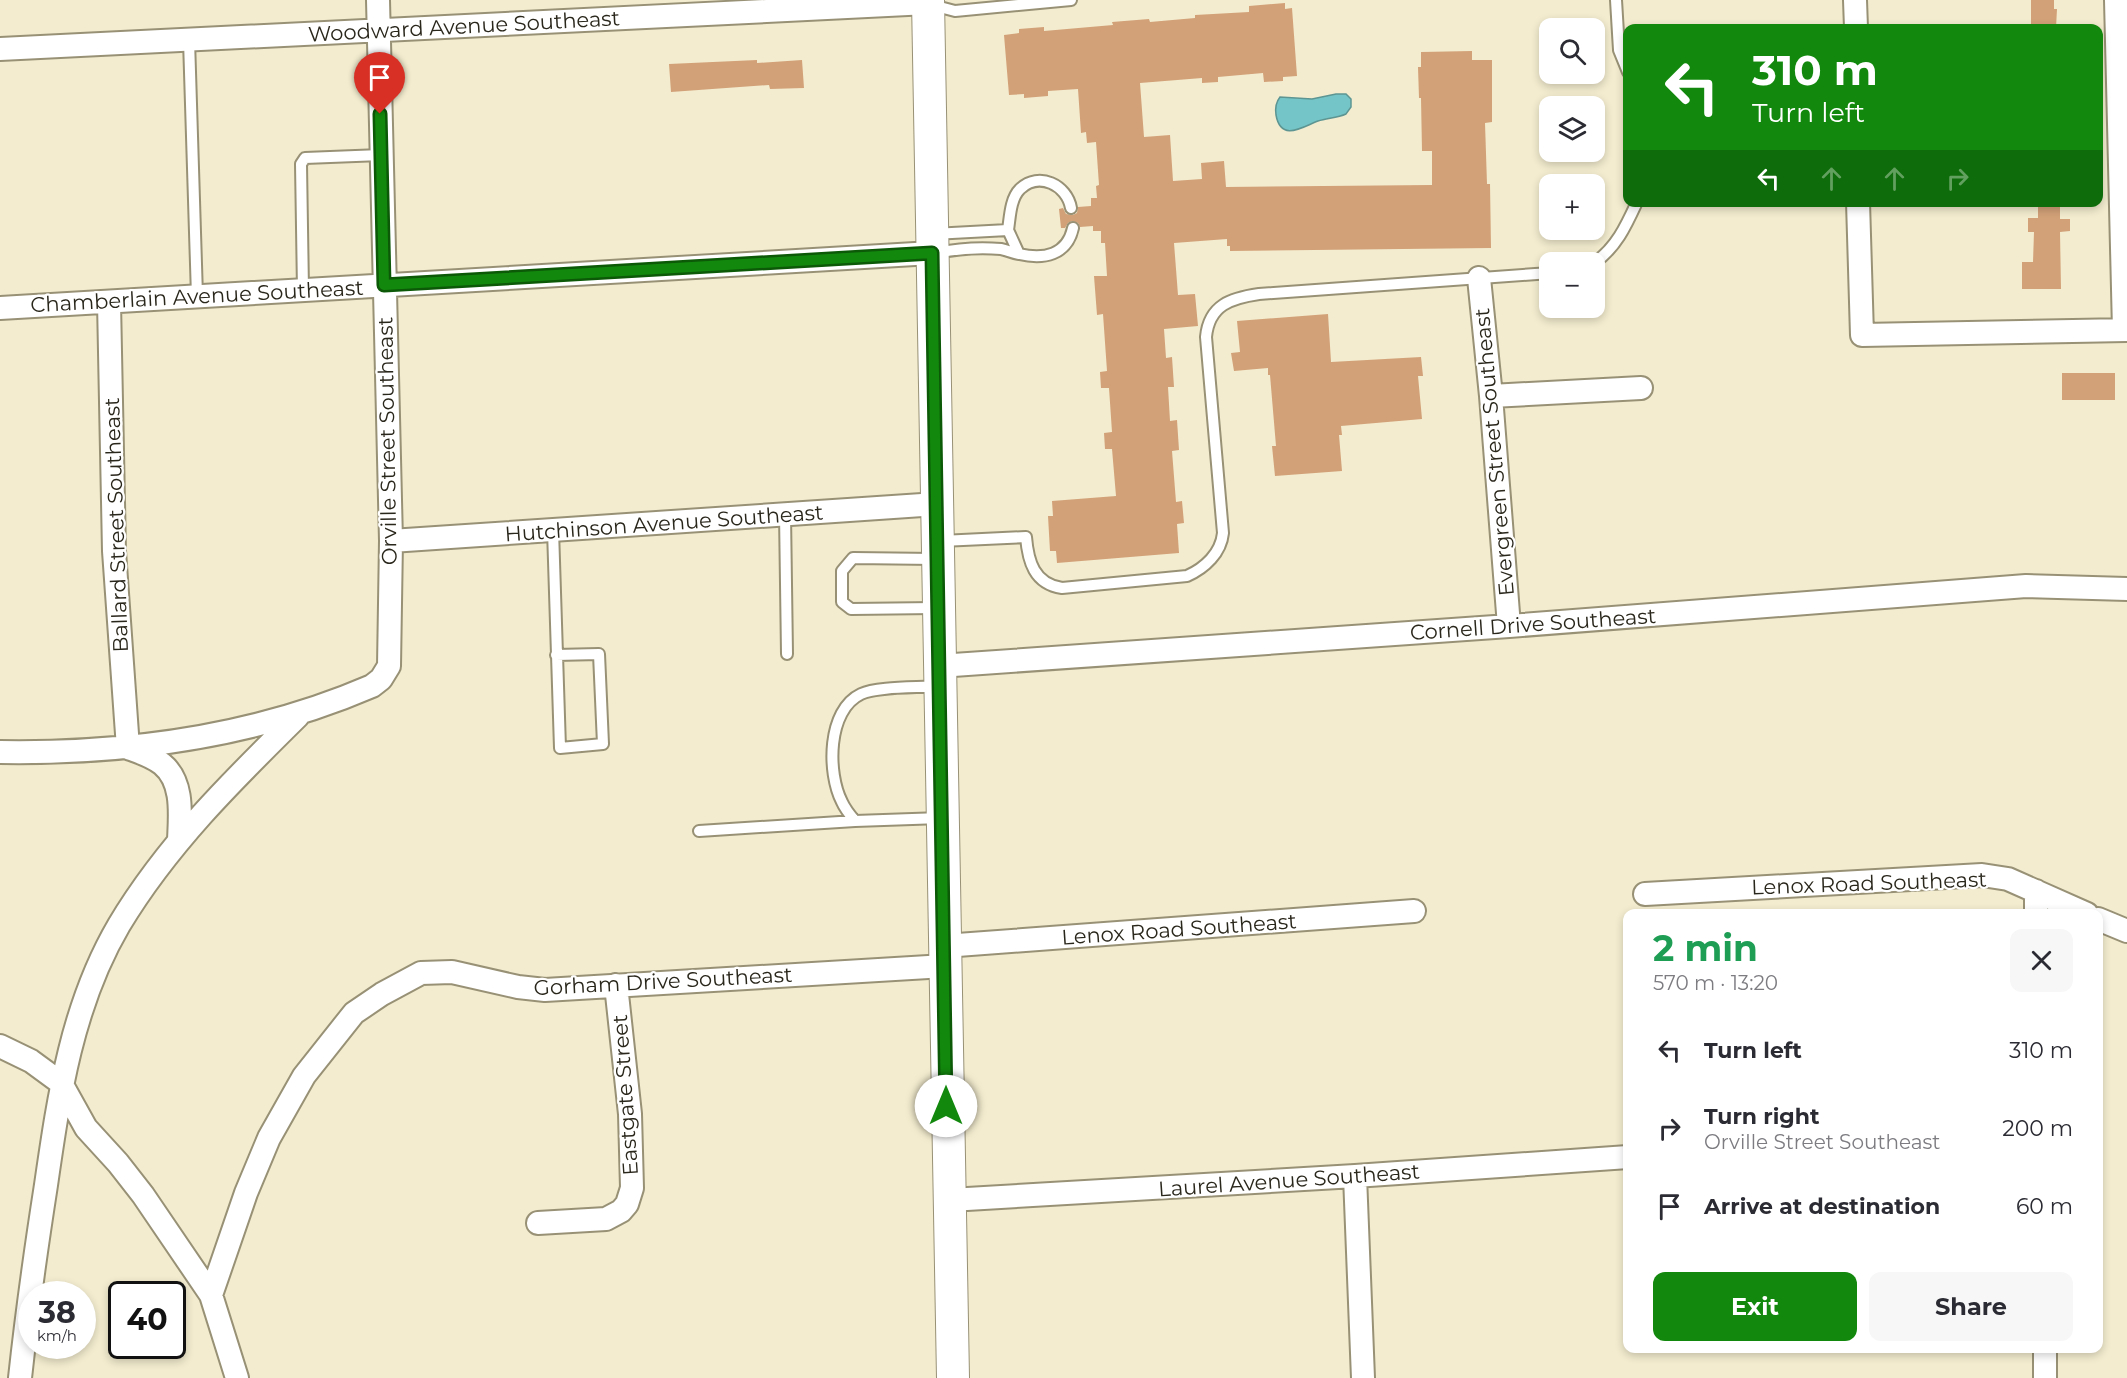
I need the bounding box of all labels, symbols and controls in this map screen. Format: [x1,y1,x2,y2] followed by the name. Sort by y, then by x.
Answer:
[307,5,621,47] street label: Woodward Avenue Southeast
[1539,18,1605,318] map controls
[1539,18,1605,84] button: search
[1752,44,1878,96] text: 310 m
[1653,48,1731,126] icon: left
[354,52,405,114] pin
[363,61,396,94] icon: arrive
[1539,96,1605,162] button: layers
[1752,96,1865,129] text: Turn left
[1752,162,1785,195] icon: left
[1815,162,1848,195] icon: ahead
[1878,162,1911,195] icon: ahead
[1941,162,1974,195] icon: right
[1539,174,1605,240] button: +
[1539,252,1605,318] button: −
[30,275,364,317] street label: Chamberlain Avenue Southeast
[1469,307,1519,597] street label: Evergreen Street Southeast
[372,317,402,565] street label: Orville Street Southeast
[99,397,133,653] street label: Ballard Street Southeast
[504,499,824,547] street label: Hutchinson Avenue Southeast
[1409,603,1657,645] street label: Cornell Drive Southeast
[1751,866,1987,900] street label: Lenox Road Southeast
[1061,908,1297,950] street label: Lenox Road Southeast
[1653,926,1758,970] text: 2 min
[2010,929,2073,992] button: close
[533,962,793,1000] street label: Gorham Drive Southeast
[1653,971,1778,995] text: 570 m · 13:20
[607,1014,643,1176] street label: Eastgate Street
[1653,1034,1686,1067] icon: left
[1704,1037,1802,1064] text: Turn left
[2009,1037,2073,1064] text: 310 m
[914,1074,978,1138] position arrow
[1704,1103,1819,1130] text: Turn right
[1653,1112,1686,1145] icon: right
[2002,1115,2073,1142] text: 200 m
[1704,1130,1941,1154] text: Orville Street Southeast
[1157,1158,1421,1202] street label: Laurel Avenue Southeast
[1653,1190,1686,1223] icon: arrive
[1704,1193,1940,1220] text: Arrive at destination
[2016,1193,2073,1220] text: 60 m
[1653,1272,1857,1341] button: Exit
[1869,1272,2073,1341] button: Share
[108,1281,186,1359] speed limit sign: 40
[38,1294,76,1331] text: 38
[37,1326,77,1345] text: km/h

